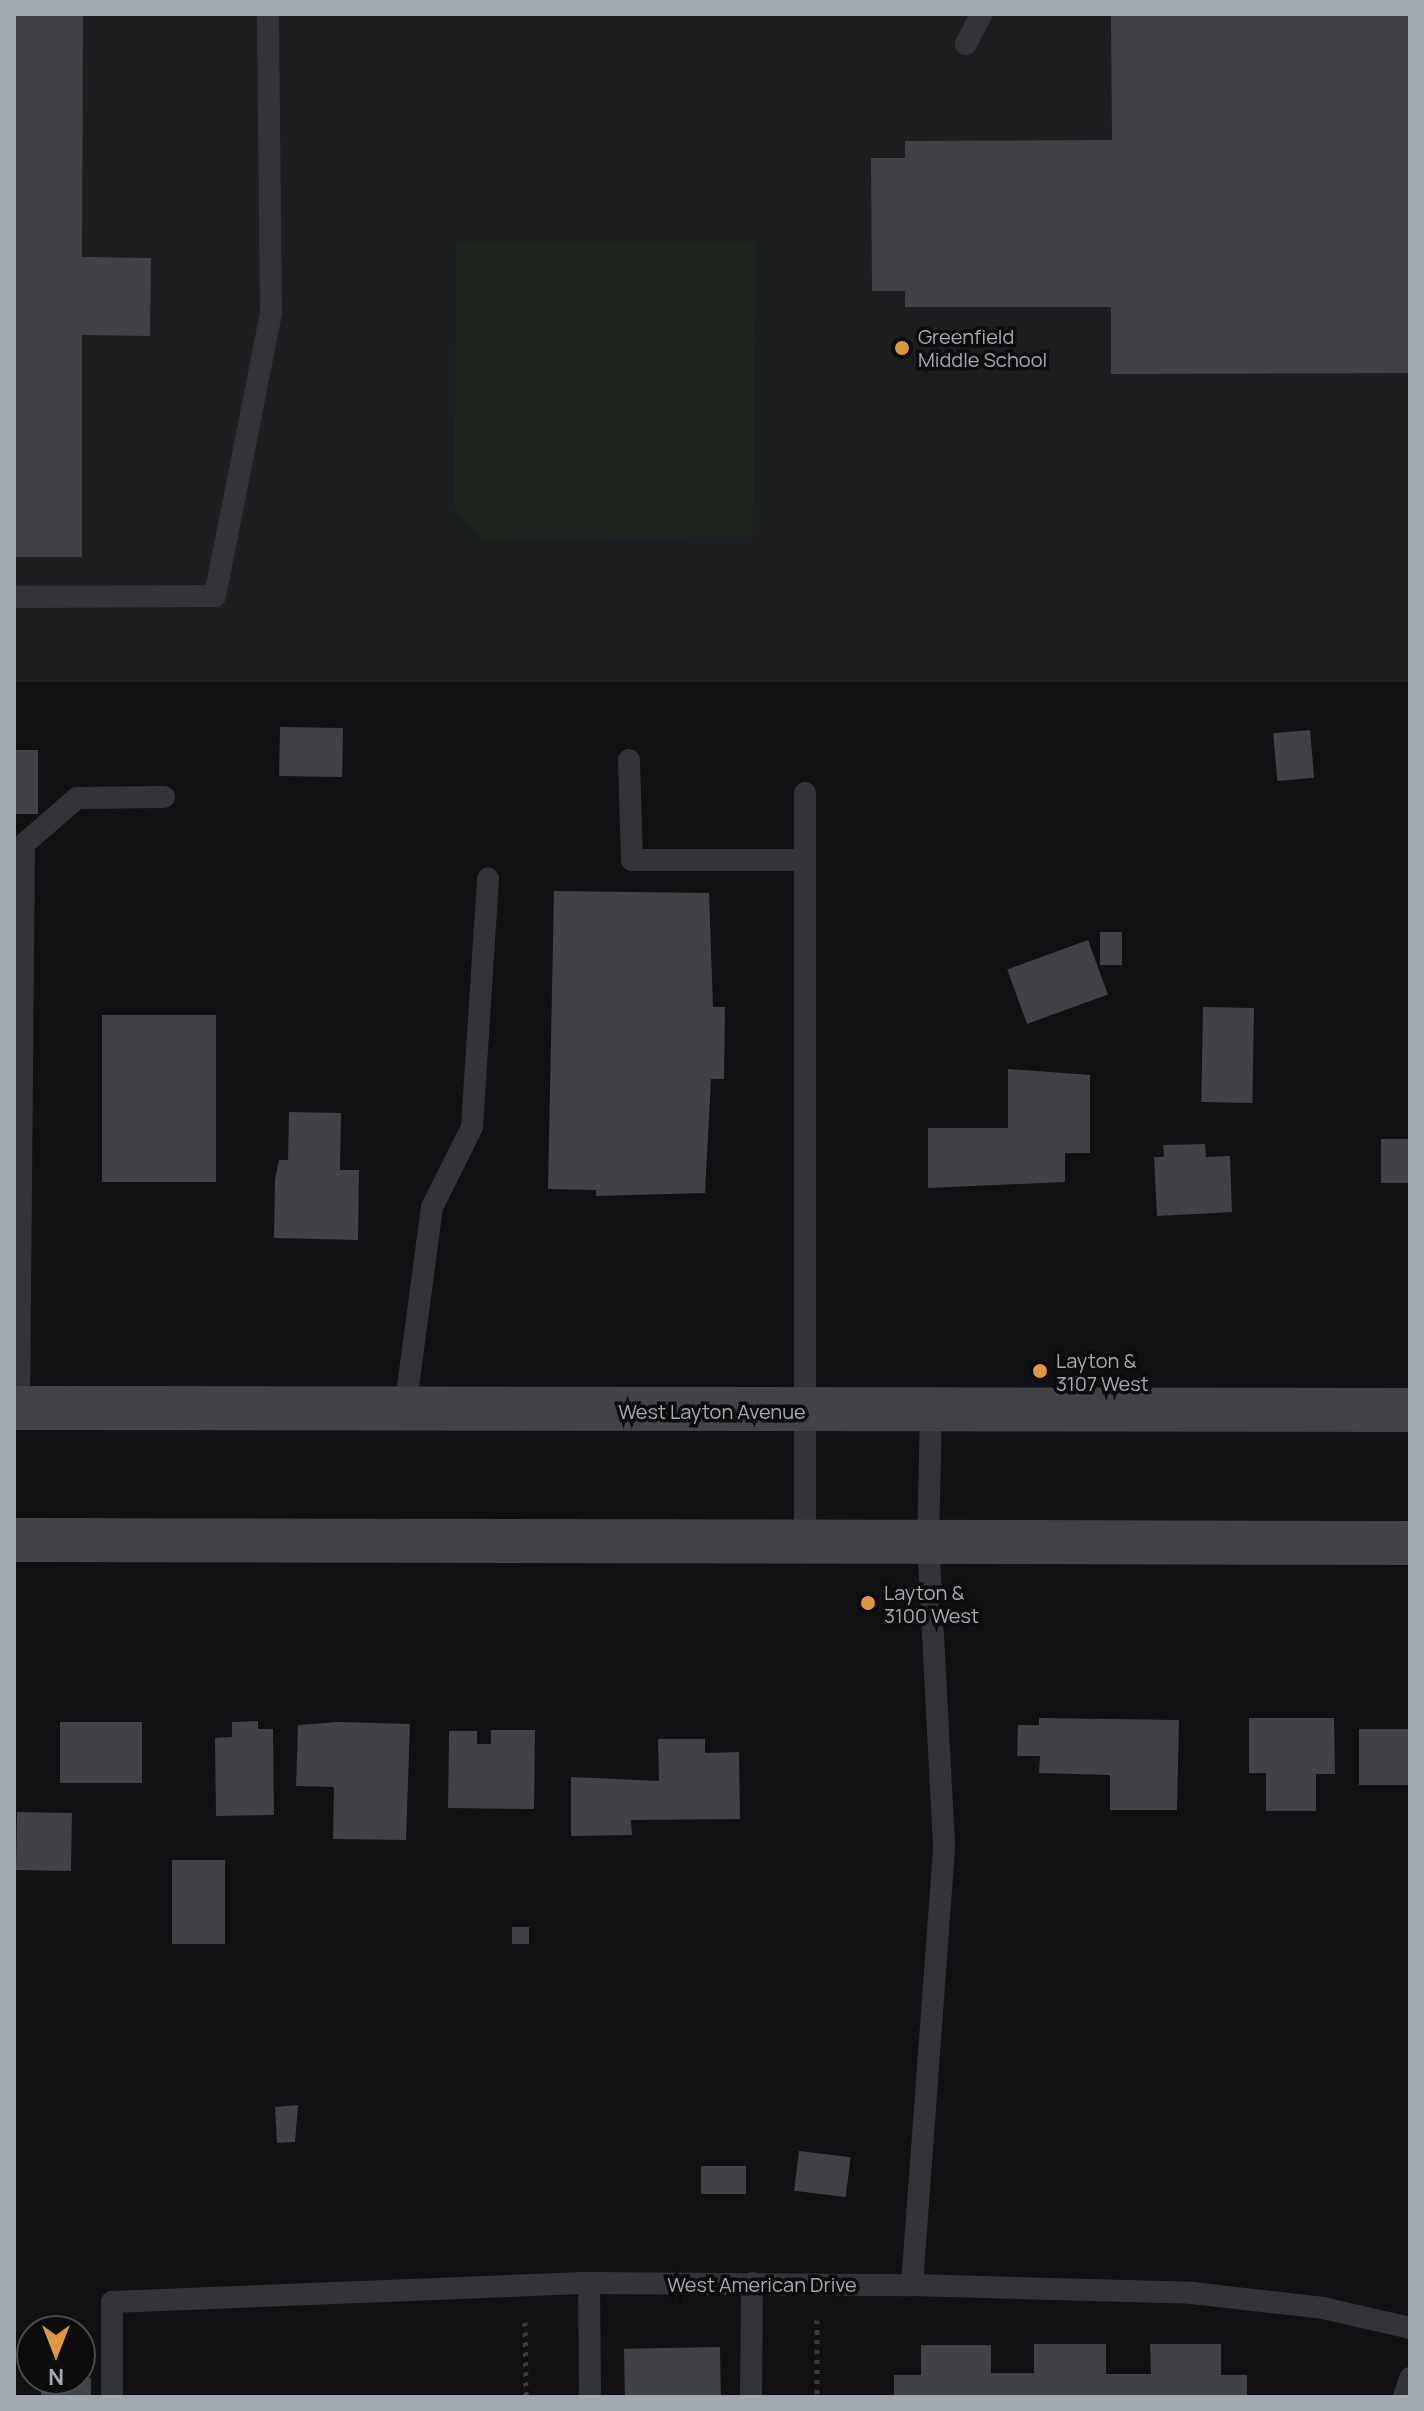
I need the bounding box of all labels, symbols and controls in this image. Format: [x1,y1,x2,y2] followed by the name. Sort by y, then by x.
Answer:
[918,324,1047,371] place label: Greenfield Middle School
[893,339,911,357] marker: Greenfield Middle School
[1056,1348,1149,1395] place label: Layton & 3107 West
[1031,1362,1049,1380] marker: Layton & 3107 West
[618,1399,806,1423] street label: West Layton Avenue
[884,1580,979,1627] place label: Layton & 3100 West
[859,1594,877,1612] marker: Layton & 3100 West
[667,2272,857,2296] street label: West American Drive
[16,2315,96,2395] north arrow
[48,2362,64,2392] text: N

